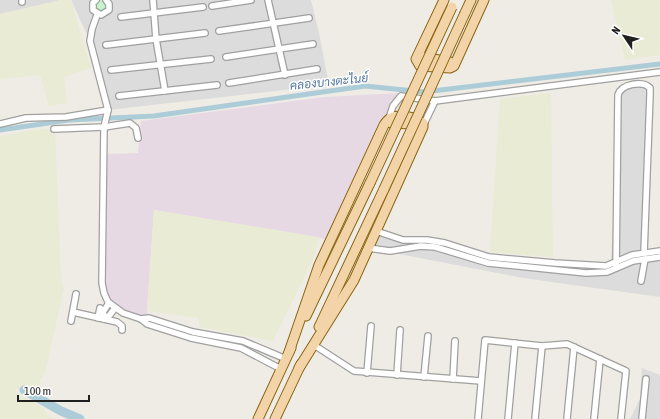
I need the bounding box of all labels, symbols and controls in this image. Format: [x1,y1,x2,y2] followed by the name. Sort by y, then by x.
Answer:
[604,16,644,56] north arrow
[609,24,623,36] text: N
[289,70,371,93] water label: คลองบางตะไนย์
[18,377,89,403] scale bar
[24,384,51,398] text: 100 m

